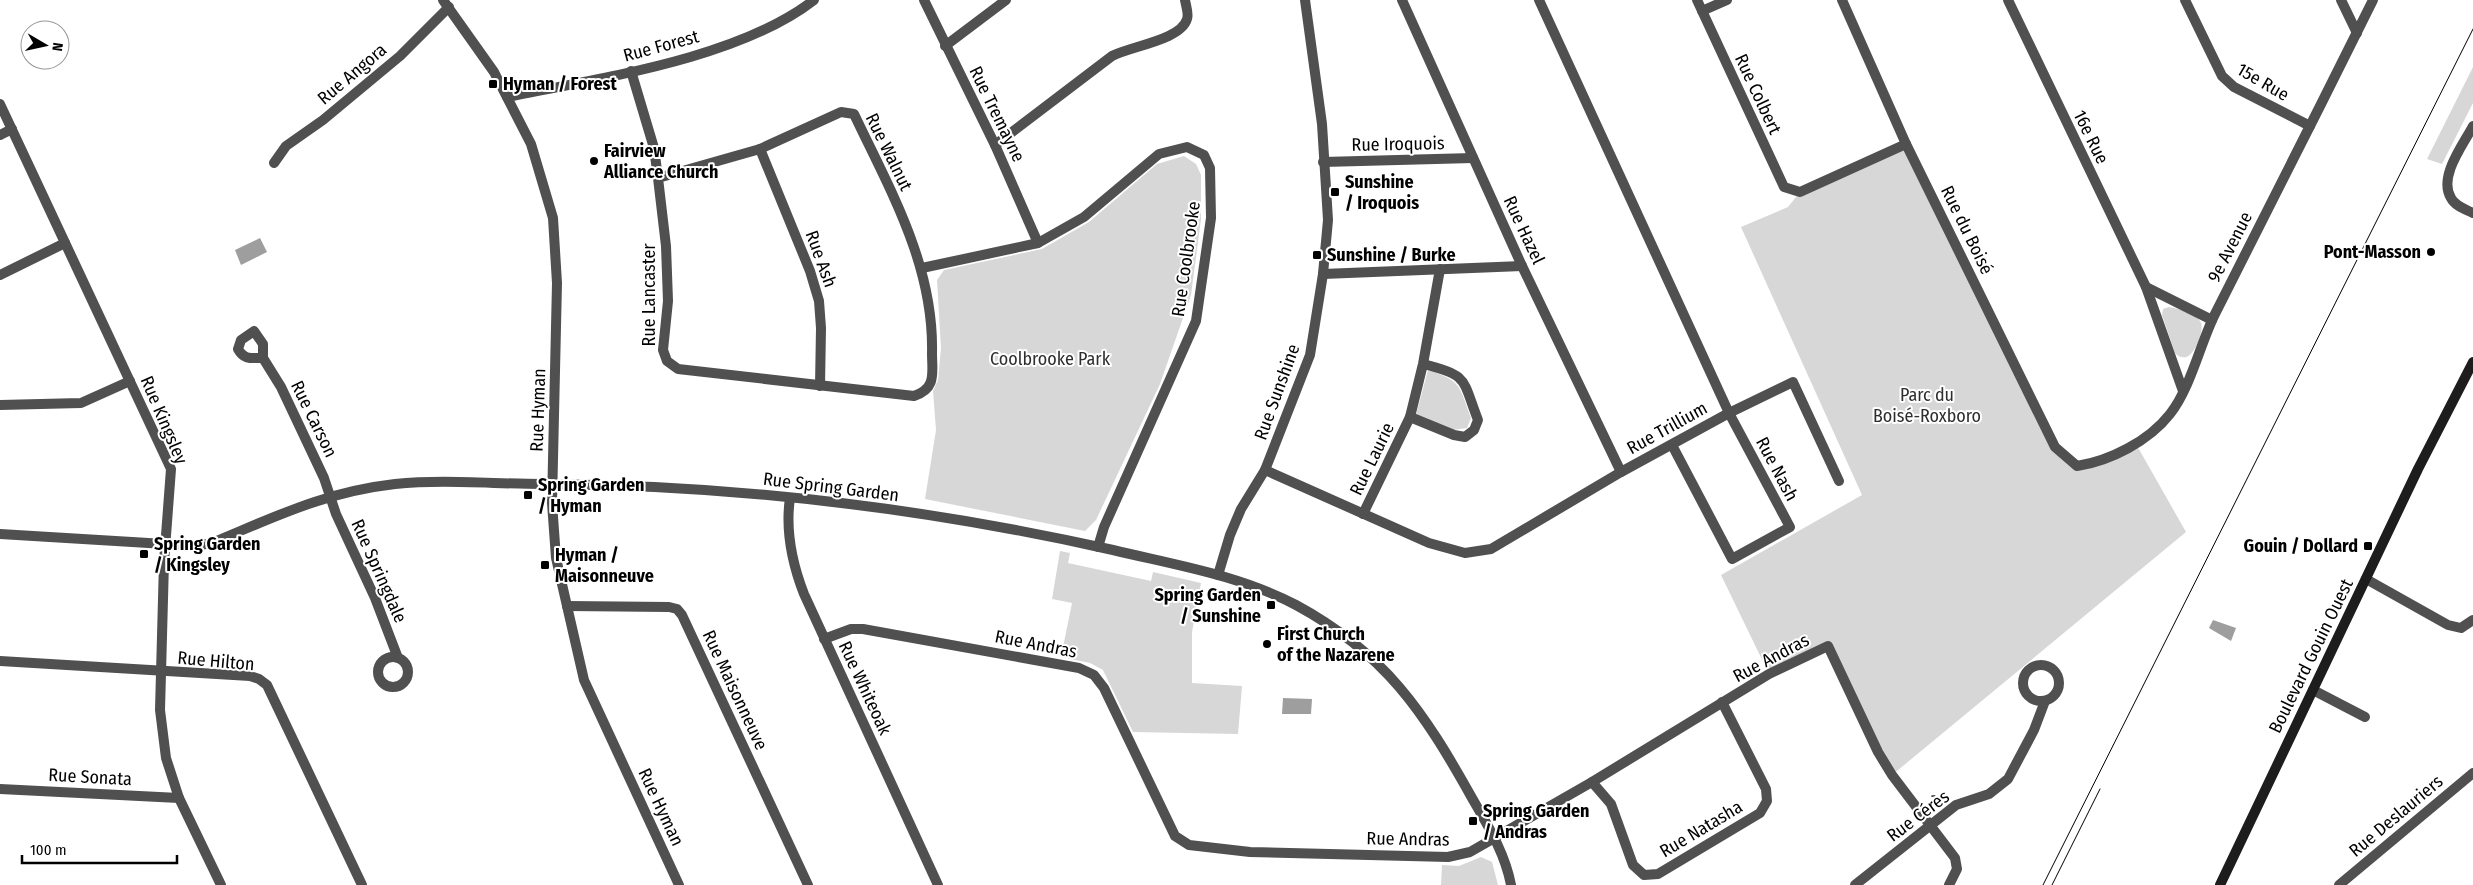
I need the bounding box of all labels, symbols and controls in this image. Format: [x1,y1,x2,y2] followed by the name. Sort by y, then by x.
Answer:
[20,20,70,70] north arrow
[621,25,701,67] street label: Rue Forest
[313,39,391,109] street label: Rue Angora
[48,41,66,52] text: N
[1730,50,1786,138] street label: Rue Colbert
[2233,58,2293,106] street label: 15e Rue
[964,63,1030,165] street label: Rue Tremayne
[503,73,617,95] place label: Hyman / Forest
[487,78,499,90] marker: Hyman / Forest
[2069,106,2113,168] street label: 16e Rue
[861,110,917,194] street label: Rue Walnut
[1351,132,1445,156] street label: Rue Iroquois
[603,140,718,183] place label: Fairview Alliance Church
[588,155,600,167] marker: Fairview Alliance Church
[1345,171,1419,214] place label: Sunshine / Iroquois
[1936,182,1998,278] street label: Rue du Boisé
[1329,186,1341,198] marker: Sunshine / Iroquois
[1499,192,1549,268] street label: Rue Hazel
[1167,200,1205,318] street label: Rue Coolbrooke
[2203,208,2257,286] street label: 9e Avenue
[801,228,841,290] street label: Rue Ash
[2324,241,2421,263] place label: Pont-Masson
[638,243,660,347] street label: Rue Lancaster
[1327,244,1456,266] place label: Sunshine / Burke
[2425,246,2437,258] marker: Pont-Masson
[1311,249,1323,261] marker: Sunshine / Burke
[1250,341,1305,443] street label: Rue Sunshine
[990,348,1111,370] park label: Coolbrooke Park
[526,368,550,452] street label: Rue Hyman
[136,373,192,467] street label: Rue Kingsley
[286,377,342,461] street label: Rue Carson
[1873,384,1981,427] park label: Parc du Boisé-Roxboro
[1623,397,1711,459] street label: Rue Trillium
[1345,419,1399,499] street label: Rue Laurie
[1751,433,1803,505] street label: Rue Nash
[762,468,900,506] street label: Rue Spring Garden
[538,474,645,517] place label: Spring Garden / Hyman
[522,489,534,501] marker: Spring Garden / Hyman
[346,516,412,626] street label: Rue Springdale
[154,533,261,576] place label: Spring Garden / Kingsley
[2244,535,2358,557] place label: Gouin / Dollard
[2362,540,2374,552] marker: Gouin / Dollard
[555,544,654,587] place label: Hyman / Maisonneuve
[138,548,150,560] marker: Spring Garden / Kingsley
[539,559,551,571] marker: Hyman / Maisonneuve
[2264,575,2358,737] street label: Boulevard Gouin Ouest
[1154,584,1261,627] place label: Spring Garden / Sunshine
[1265,599,1277,611] marker: Spring Garden / Sunshine
[1277,623,1395,666] place label: First Church of the Nazarene
[993,625,1079,663] street label: Rue Andras
[698,627,772,754] street label: Rue Maisonneuve
[1729,629,1813,687] street label: Rue Andras
[834,638,897,739] street label: Rue Whiteoak
[1261,638,1273,650] marker: First Church of the Nazarene
[177,647,255,675] street label: Rue Hilton
[48,764,133,790] street label: Rue Sonata
[633,765,689,849] street label: Rue Hyman
[2345,770,2448,862] street label: Rue Deslauriers
[1882,785,1954,847] street label: Rue Cérès
[1656,796,1746,862] street label: Rue Natasha
[1483,800,1590,843] place label: Spring Garden / Andras
[1467,815,1479,827] marker: Spring Garden / Andras
[1366,827,1450,851] street label: Rue Andras
[22,832,178,864] scale bar
[30,841,67,859] text: 100 m

